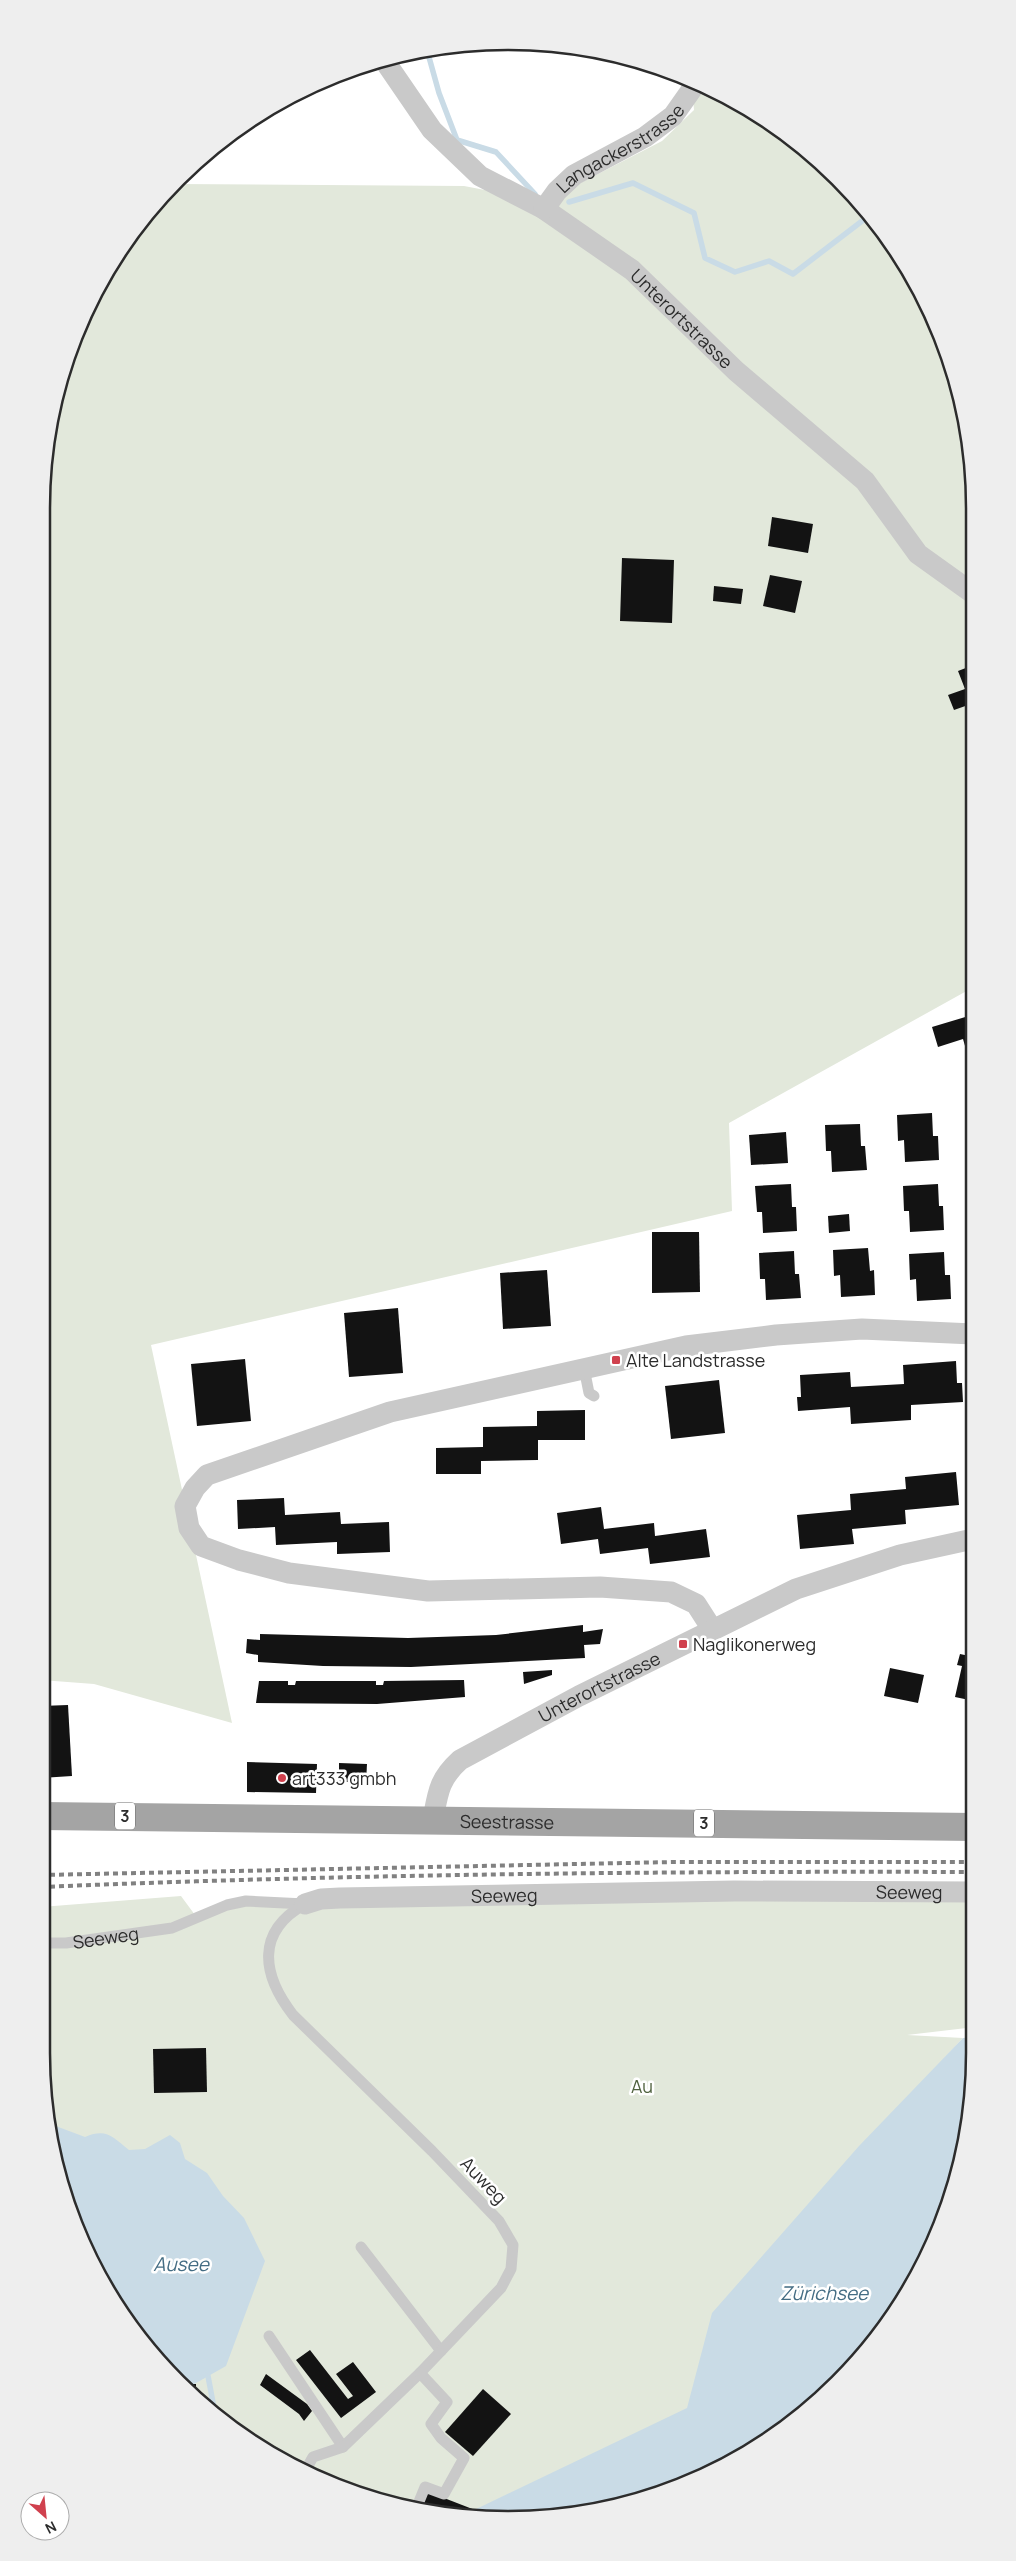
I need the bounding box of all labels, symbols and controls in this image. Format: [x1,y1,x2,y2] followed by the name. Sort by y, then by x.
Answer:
[551,99,690,198] street label: Langackerstrasse
[626,263,738,374] street label: Unterortstrasse
[626,1348,765,1372] place label: Alte Landstrasse
[610,1354,622,1366] marker: Alte Landstrasse
[693,1632,816,1656] place label: Naglikonerweg
[677,1638,689,1650] marker: Naglikonerweg
[534,1646,664,1728] street label: Unterortstrasse
[292,1766,396,1790] place label: art333 gmbh
[276,1772,288,1784] marker: art333 gmbh
[115,1802,135,1830] road number: 3
[460,1809,554,1834] street label: Seestrasse
[694,1810,714,1836] road number: 3
[876,1880,942,1904] street label: Seeweg
[471,1882,538,1908] street label: Seeweg
[71,1921,140,1954] street label: Seeweg
[631,2074,653,2098] park label: Au
[456,2151,512,2209] street label: Auweg
[153,2251,211,2277] water label: Ausee
[780,2280,870,2306] water label: Zürichsee
[20,2491,70,2541] north arrow
[42,2517,60,2539] text: N

